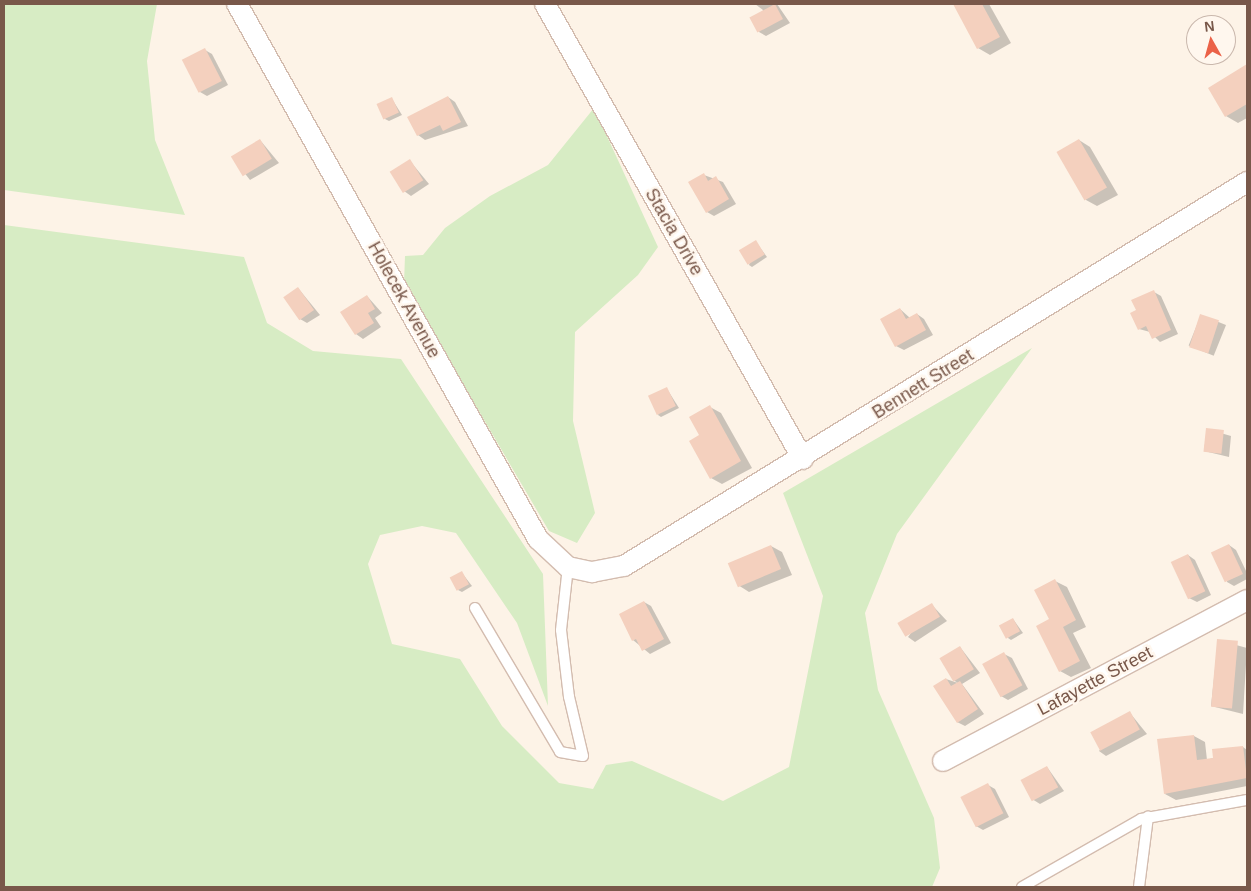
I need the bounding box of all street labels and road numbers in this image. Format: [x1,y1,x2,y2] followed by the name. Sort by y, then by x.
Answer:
[640,185,708,279] street label: Stacia Drive
[363,238,445,362] street label: Holecek Avenue
[868,344,978,424] street label: Bennett Street
[1034,642,1156,720] street label: Lafayette Street

